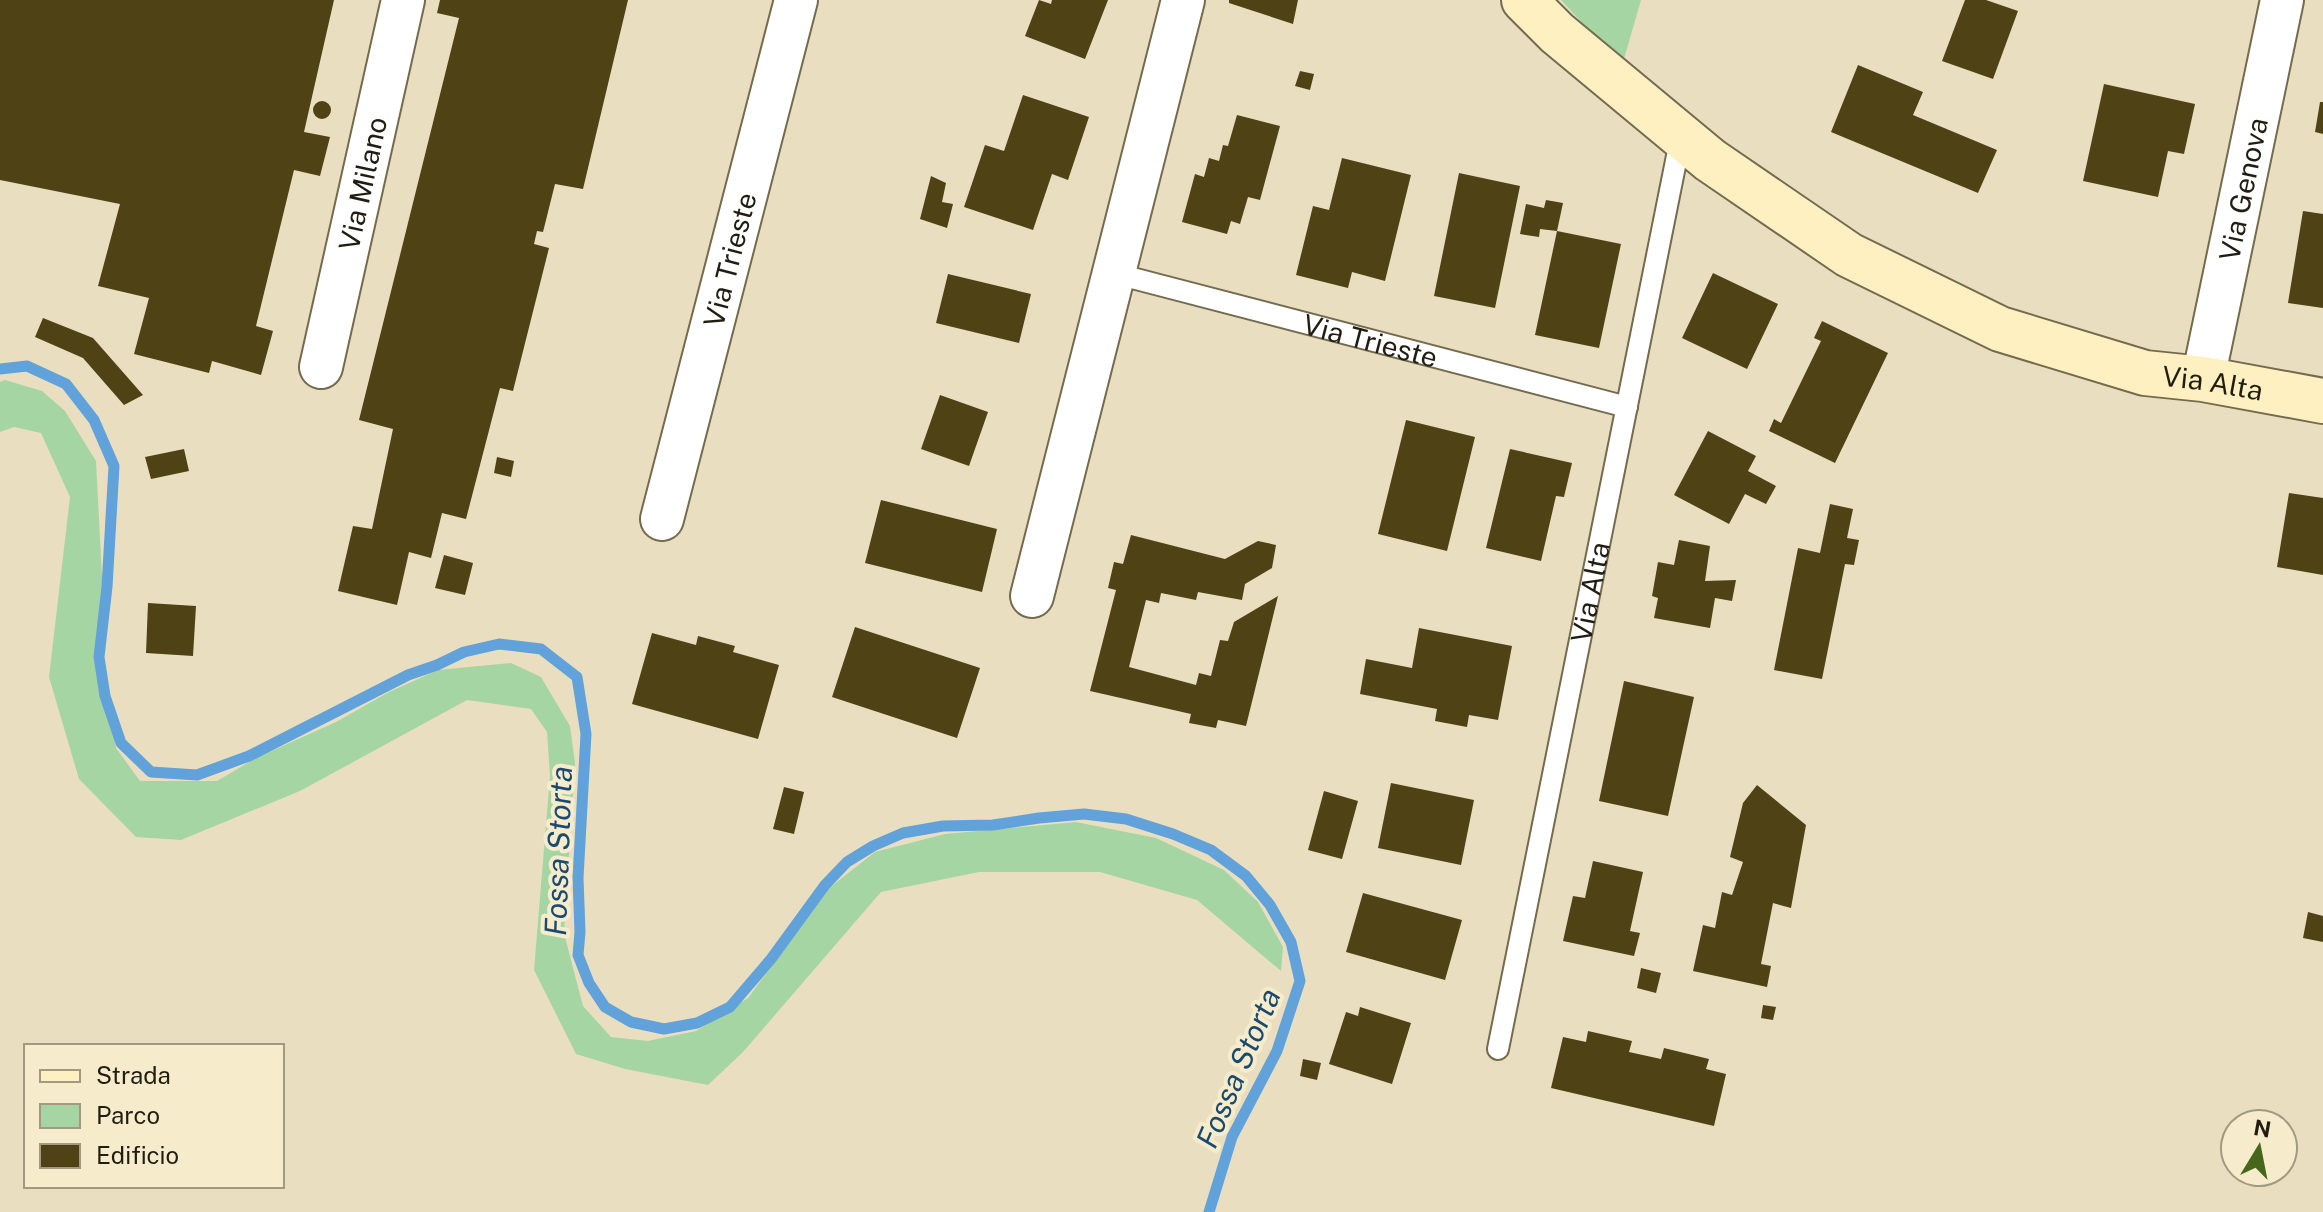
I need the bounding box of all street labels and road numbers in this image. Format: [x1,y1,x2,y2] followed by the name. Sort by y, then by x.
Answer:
[331,114,393,253] street label: Via Milano
[2212,115,2274,264] street label: Via Genova
[696,189,762,330] street label: Via Trieste
[1300,307,1441,373] street label: Via Trieste
[2161,358,2266,406] street label: Via Alta
[1563,539,1616,645] street label: Via Alta

